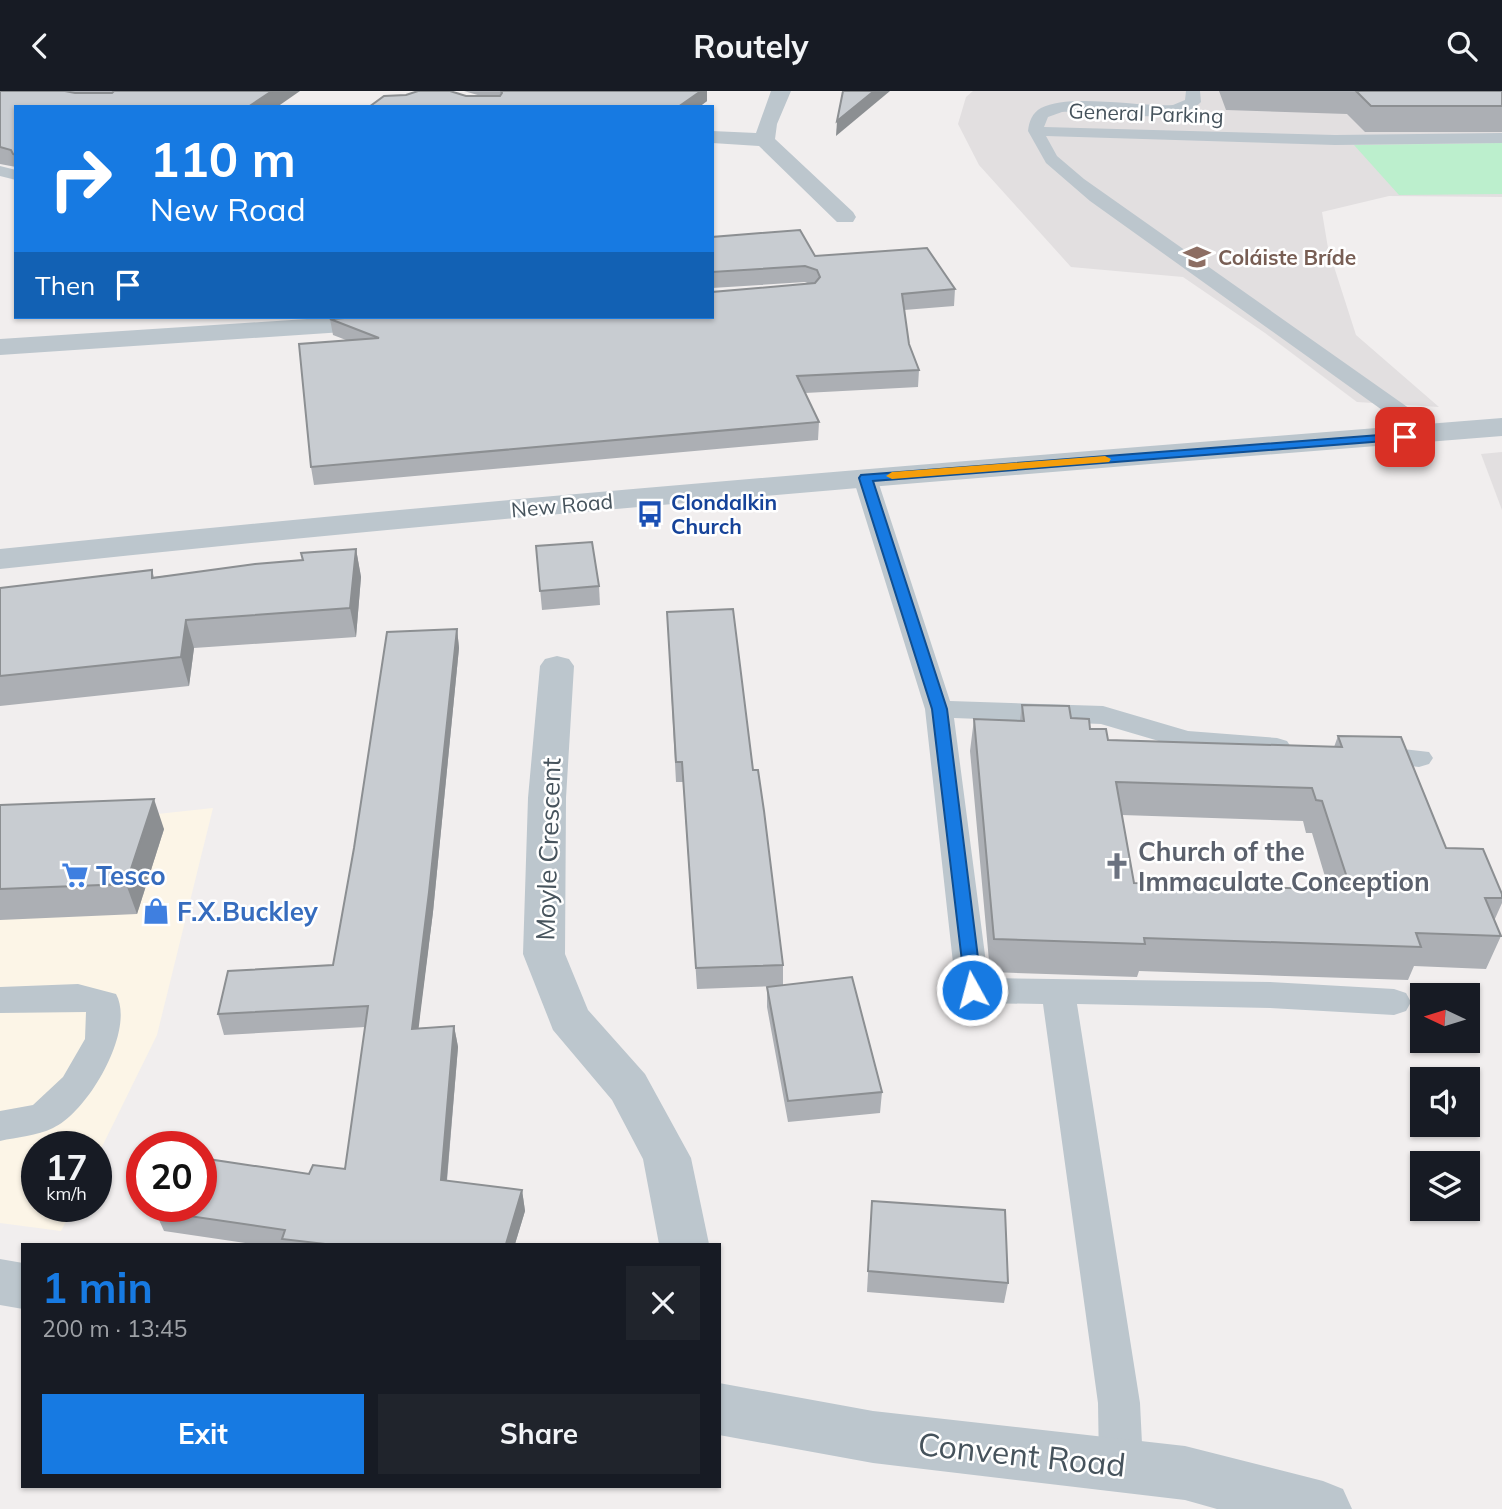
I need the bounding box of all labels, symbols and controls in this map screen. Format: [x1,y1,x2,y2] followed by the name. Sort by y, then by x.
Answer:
[693,26,809,66] text: Routely
[21,27,59,65] icon: back
[1443,27,1481,65] icon: search
[1068,97,1224,129] street label: General Parking
[150,128,296,189] text: 110 m
[35,133,126,224] icon: right
[150,189,306,229] text: New Road
[1182,242,1212,272] school or university icon: Coláiste Bríde
[1218,244,1356,270] place label: Coláiste Bríde
[109,266,147,304] icon: arrive
[35,269,95,302] text: Then
[1375,407,1435,467] pin
[1386,418,1424,456] icon: arrive
[510,488,614,522] street label: New Road
[671,489,777,539] place label: Clondalkin Church
[635,499,665,529] bus stop icon: Clondalkin Church
[528,757,568,941] street label: Moyle Crescent
[1138,835,1430,898] place label: Church of the Immaculate Conception
[1102,851,1132,881] church icon: Church of the Immaculate Conception
[96,859,166,892] place label: Tesco
[60,860,90,890] supermarket icon: Tesco
[177,895,319,928] place label: F.X.Buckley
[141,896,171,926] shop icon: F.X.Buckley
[935,953,1009,1027] position arrow
[1410,983,1480,1053] north arrow
[1410,983,1480,1221] map controls
[1410,1067,1480,1137] button: sound
[126,1131,217,1222] speed limit sign: 20
[45,1145,88,1189] text: 17
[1410,1151,1480,1221] button: layers
[46,1182,87,1205] text: km/h
[42,1261,153,1314] text: 1 min
[626,1266,700,1340] button: close
[42,1314,187,1343] text: 200 m · 13:45
[42,1394,364,1474] button: Exit
[378,1394,700,1474] button: Share
[916,1423,1128,1485] street label: Convent Road

